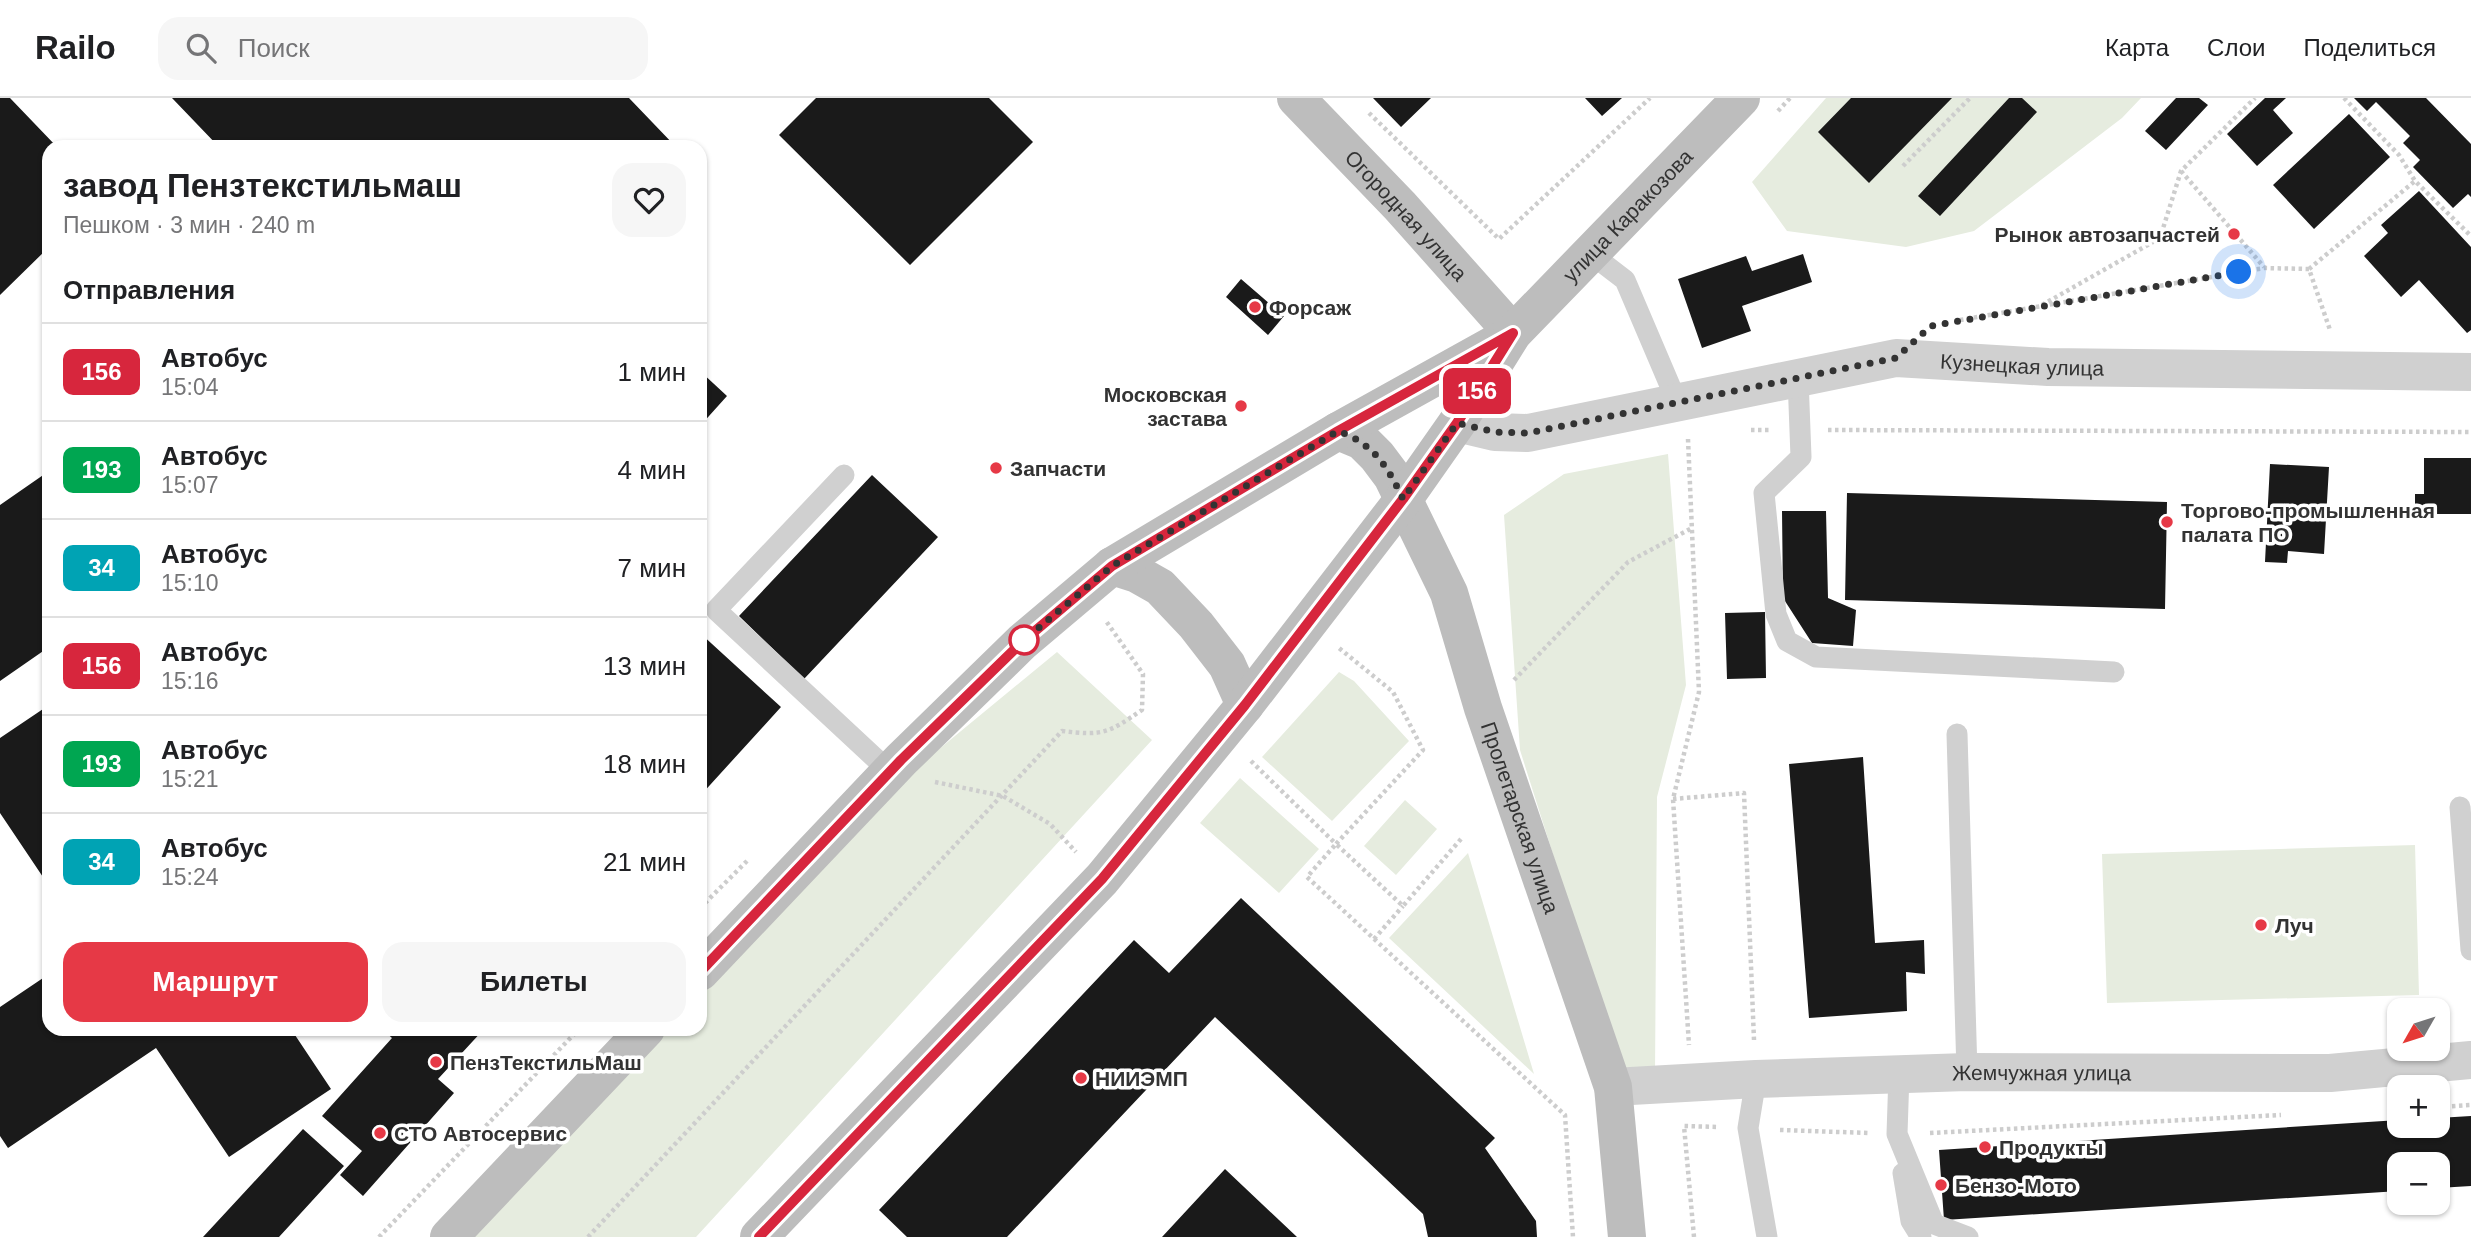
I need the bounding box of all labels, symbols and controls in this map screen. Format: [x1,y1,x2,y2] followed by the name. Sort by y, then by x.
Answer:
[158,17,648,80] search box
[35,29,116,66] text: Railo
[182,29,220,67] icon: search
[238,33,310,63] text: Поиск
[2105,34,2169,61] text: Карта
[2207,34,2265,61] text: Слои
[2303,34,2436,61] text: Поделиться
[1558,144,1697,286] street label: улица Каракозова
[1341,145,1472,285] street label: Огородная улица
[612,163,686,237] button: heart
[63,167,462,204] text: завод Пензтекстильмаш
[63,212,315,238] text: Пешком · 3 мин · 240 m
[1994,223,2220,246] place label: Рынок автозапчастей
[2226,226,2242,242] marker: Рынок автозапчастей
[2221,254,2256,289] your location
[63,275,235,305] text: Отправления
[1269,296,1352,319] place label: Форсаж
[1247,299,1263,315] marker: Форсаж
[161,343,268,373] text: Автобус
[1940,349,2105,379] street label: Кузнецкая улица
[618,357,686,387] text: 1 мин
[81,358,122,385] text: 156
[1437,368,1517,414] line badge: 156
[161,374,219,400] text: 15:04
[1457,377,1497,404] text: 156
[1104,383,1227,430] place label: Московская застава
[1233,398,1249,414] marker: Московская застава
[161,441,268,471] text: Автобус
[618,455,686,485] text: 4 мин
[81,456,122,483] text: 193
[1010,457,1106,480] place label: Запчасти
[988,460,1004,476] marker: Запчасти
[161,472,219,498] text: 15:07
[2181,499,2435,546] place label: Торгово-промышленная палата ПО
[2159,514,2175,530] marker: Торгово-промышленная палата ПО
[161,539,268,569] text: Автобус
[618,553,686,583] text: 7 мин
[88,554,115,581] text: 34
[161,570,219,596] text: 15:10
[1009,625,1039,655] unlabelled marker
[161,637,268,667] text: Автобус
[603,651,686,681] text: 13 мин
[81,652,122,679] text: 156
[161,668,219,694] text: 15:16
[1477,719,1564,916] street label: Пролетарская улица
[161,735,268,765] text: Автобус
[603,749,686,779] text: 18 мин
[81,750,122,777] text: 193
[161,766,219,792] text: 15:21
[161,833,268,863] text: Автобус
[603,847,686,877] text: 21 мин
[88,848,115,875] text: 34
[161,864,219,890] text: 15:24
[2275,914,2314,937] place label: Луч
[2253,917,2269,933] marker: Луч
[63,942,368,1022] button: Маршрут
[382,942,686,1022] button: Билеты
[2387,998,2450,1060] north arrow
[2387,998,2450,1215] map controls
[450,1051,642,1074] place label: ПензТекстильМаш
[428,1054,444,1070] marker: ПензТекстильМаш
[1952,1060,2132,1084] street label: Жемчужная улица
[1095,1067,1188,1090] place label: НИИЭМП
[1073,1070,1089,1086] marker: НИИЭМП
[2387,1075,2450,1138] button: +
[394,1122,567,1145] place label: СТО Автосервис
[372,1125,388,1141] marker: СТО Автосервис
[1999,1136,2103,1159] place label: Продукты
[1977,1139,1993,1155] marker: Продукты
[2387,1152,2450,1215] button: −
[1955,1174,2077,1197] place label: Бензо-Мото
[1933,1177,1949,1193] marker: Бензо-Мото

